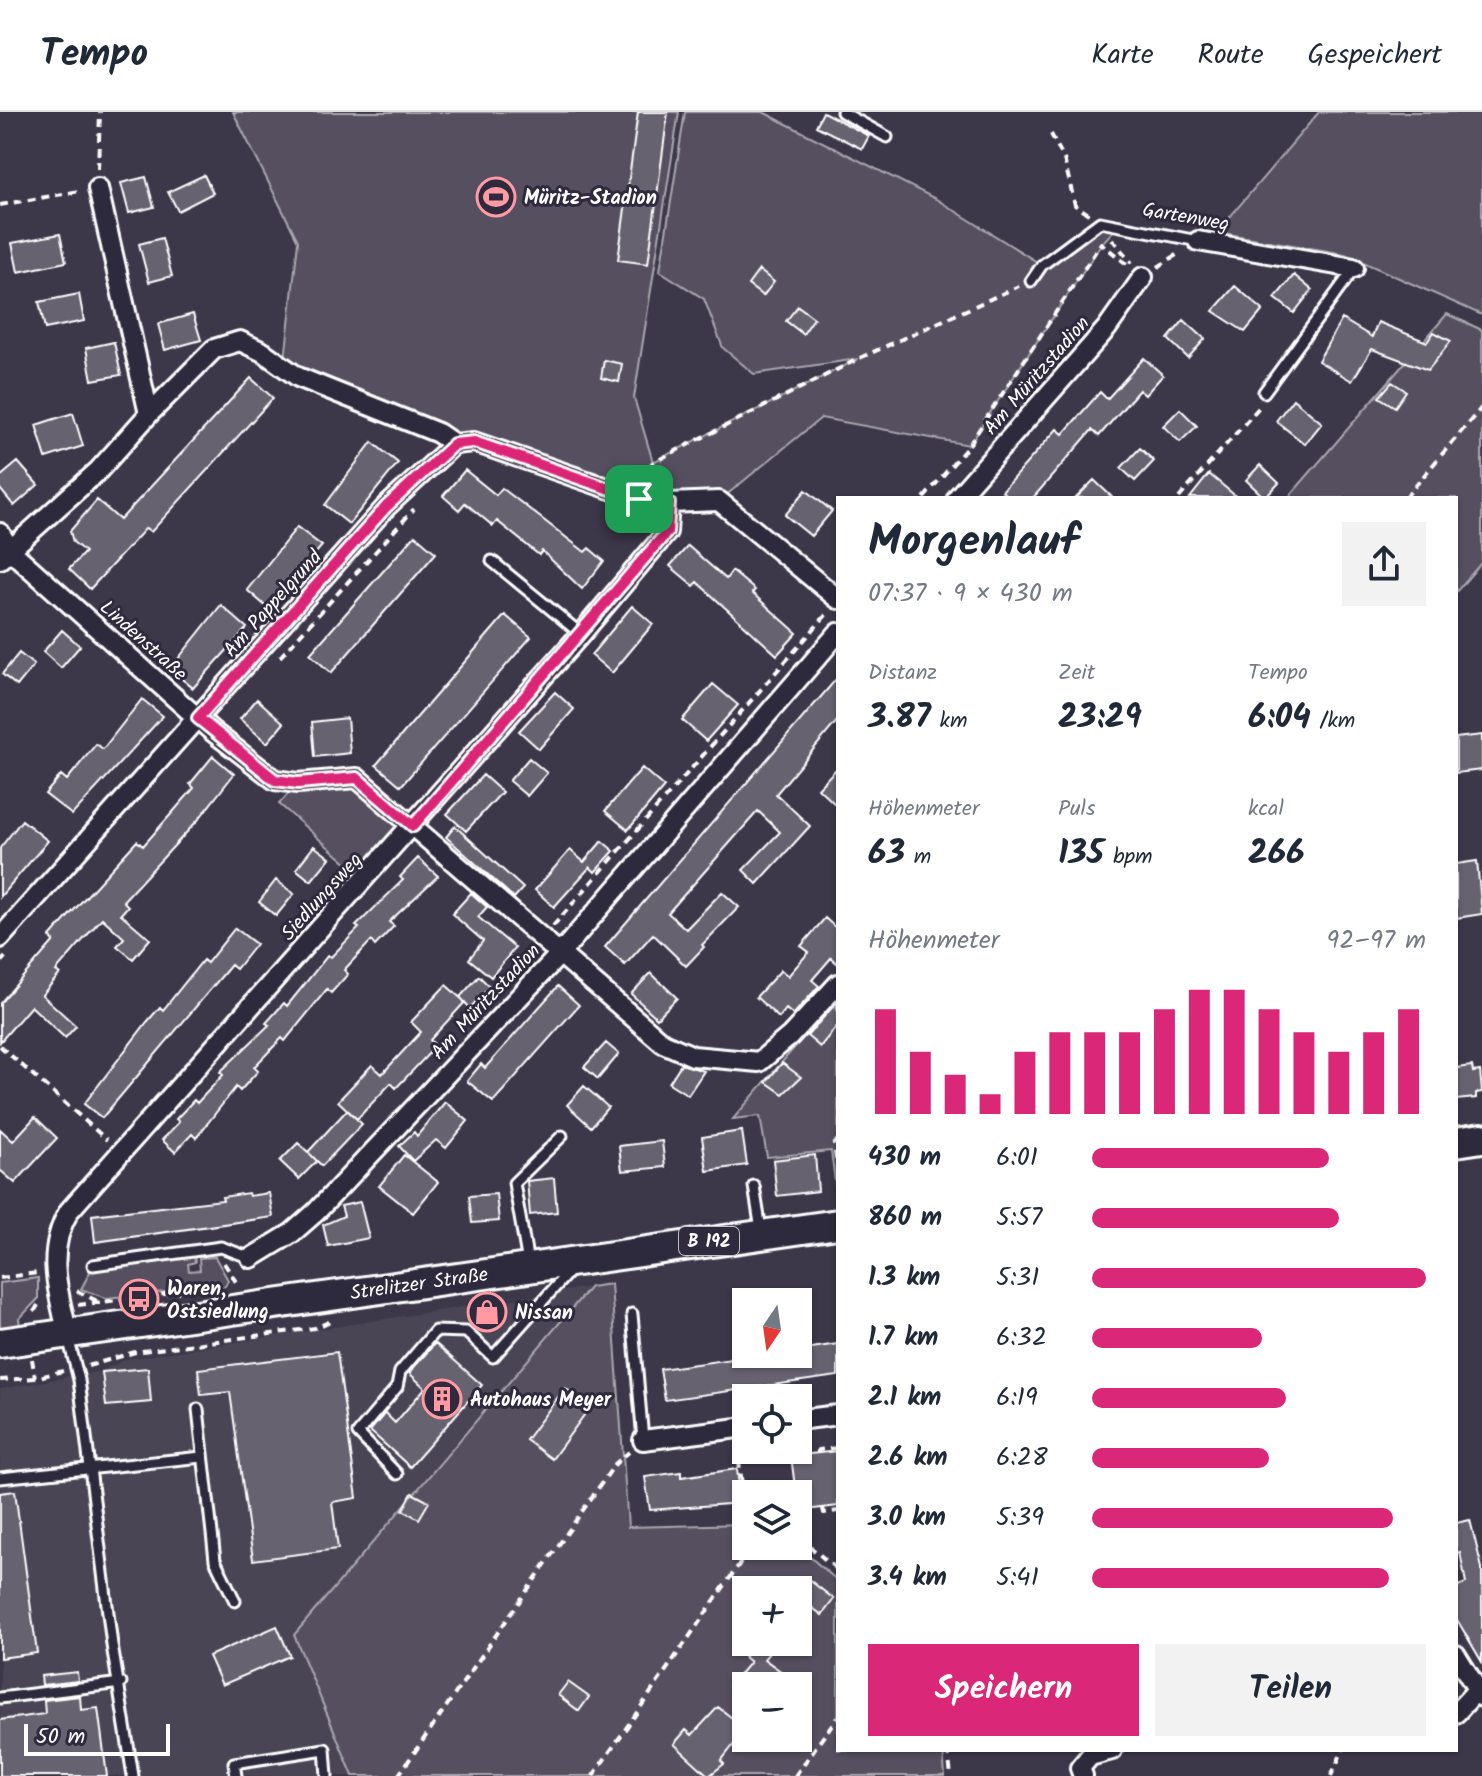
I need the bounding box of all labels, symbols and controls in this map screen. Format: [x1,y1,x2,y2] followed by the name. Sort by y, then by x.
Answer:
[40,25,148,85] text: Tempo
[1091,33,1154,78] text: Karte
[1198,33,1264,78] text: Route
[1308,33,1442,78] text: Gespeichert
[475,176,517,218] sports icon: Müritz-Stadion
[524,183,657,215] place label: Müritz-Stadion
[1140,195,1232,241] street label: Gartenweg
[976,309,1099,443] street label: Am Müritzstadion
[605,465,673,533] pin
[617,477,661,521] icon: arrive
[868,508,1079,578] text: Morgenlauf
[1342,522,1426,606] button: share
[216,542,331,665] street label: Am Pappelgrund
[868,573,1073,615] text: 07:37 · 9 × 430 m
[91,593,194,690] street label: Lindenstraße
[868,656,937,691] text: Distanz
[1058,656,1095,691] text: Zeit
[1248,656,1308,691] text: Tempo
[868,691,931,745] text: 3.87
[1058,691,1142,745] text: 23:29
[1248,691,1311,745] text: 6:04
[931,704,967,739] text: km
[1311,704,1355,739] text: /km
[868,792,979,827] text: Höhenmeter
[1058,792,1095,827] text: Puls
[1248,792,1284,827] text: kcal
[868,827,905,881] text: 63
[1058,827,1104,881] text: 135
[1248,827,1305,881] text: 266
[905,840,931,875] text: m
[1104,840,1152,875] text: bpm
[274,846,371,949] street label: Siedlungsweg
[868,920,999,962] text: Höhenmeter
[1327,920,1426,962] text: 92–97 m
[424,937,549,1068] street label: Am Müritzstadion
[868,1137,941,1179] text: 430 m
[996,1137,1038,1179] text: 6:01
[868,1197,942,1239] text: 860 m
[996,1197,1042,1239] text: 5:57
[679,1227,739,1255] road number: B 192
[868,1257,940,1299] text: 1.3 km
[996,1257,1039,1299] text: 5:31
[348,1259,490,1310] street label: Strelitzer Straße
[167,1274,269,1329] place label: Waren, Ostsiedlung
[118,1278,160,1320] bus stop icon: Waren, Ostsiedlung
[732,1288,812,1368] north arrow
[732,1288,812,1752] map controls
[466,1291,508,1333] shop icon: Nissan
[515,1298,573,1330] place label: Nissan
[868,1317,938,1359] text: 1.7 km
[996,1317,1047,1359] text: 6:32
[868,1377,941,1419] text: 2.1 km
[996,1377,1038,1419] text: 6:19
[421,1378,463,1420] building icon: Autohaus Meyer
[732,1384,812,1464] button: locate
[470,1385,612,1417] place label: Autohaus Meyer
[868,1437,948,1479] text: 2.6 km
[996,1437,1048,1479] text: 6:28
[732,1480,812,1560] button: layers
[868,1497,946,1539] text: 3.0 km
[996,1497,1044,1539] text: 5:39
[868,1557,947,1599] text: 3.4 km
[996,1557,1039,1599] text: 5:41
[732,1576,812,1656] button: +
[868,1644,1139,1736] button: Speichern
[1155,1644,1426,1736] button: Teilen
[732,1672,812,1752] button: −
[24,1720,170,1756] scale bar
[36,1720,85,1755] text: 50 m

